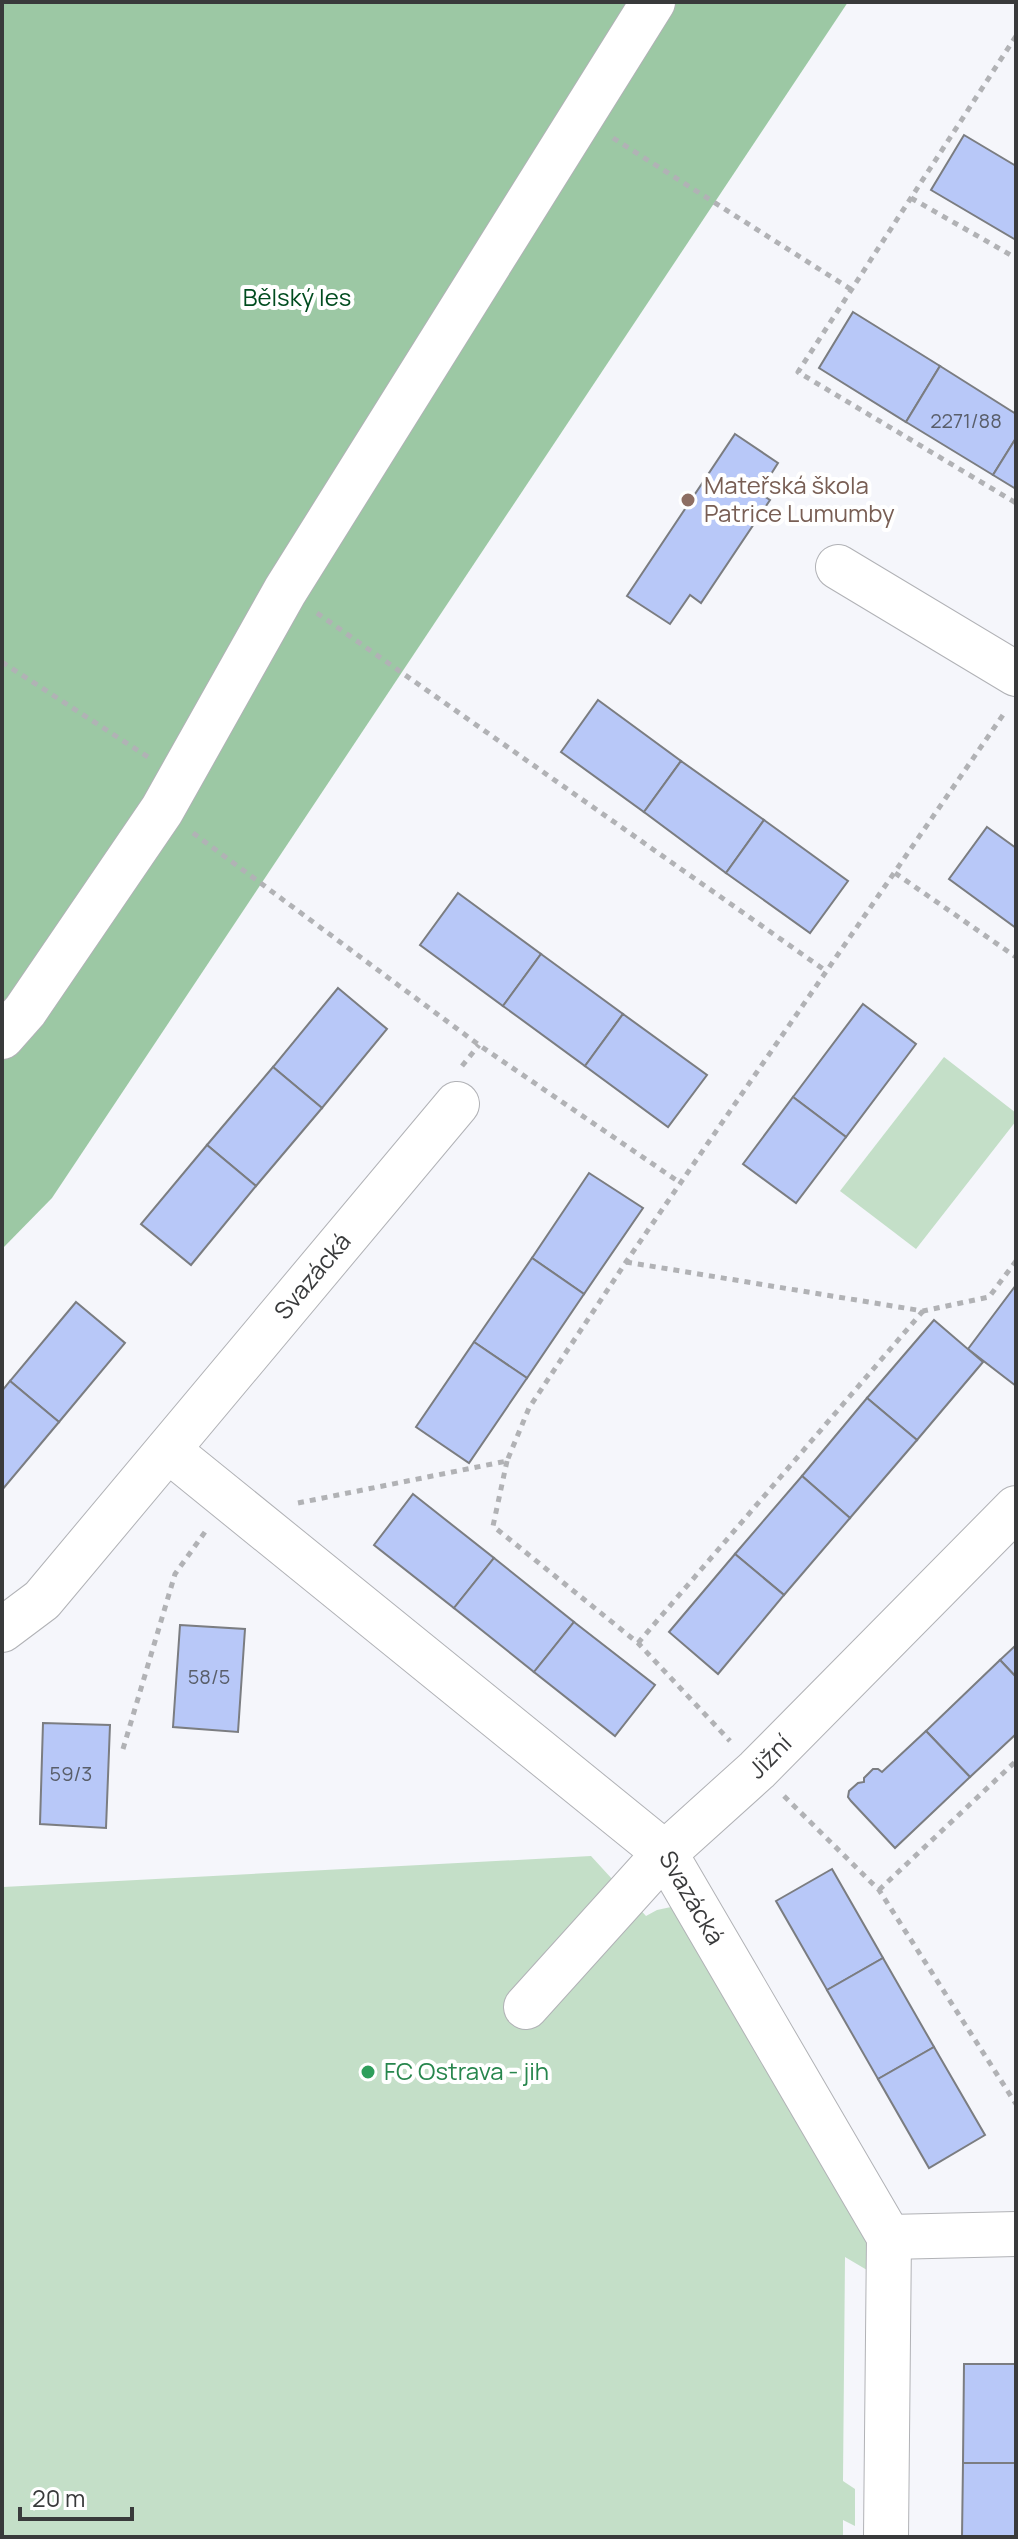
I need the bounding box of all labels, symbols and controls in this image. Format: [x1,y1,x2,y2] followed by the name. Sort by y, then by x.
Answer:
[243,280,351,313] park label: Bělský les
[930,407,1002,434] house number: 2271/88
[704,468,895,529] place label: Mateřská škola Patrice Lumumby
[679,491,697,509] marker: Mateřská škola Patrice Lumumby
[266,1225,358,1326] street label: Svazácká
[188,1663,230,1690] house number: 58/5
[740,1726,798,1785] street label: Jižní
[50,1760,92,1787] house number: 59/3
[652,1844,733,1950] street label: Svazácká
[384,2054,549,2087] place label: FC Ostrava - jih
[359,2063,377,2081] marker: FC Ostrava - jih
[20,2471,132,2521] scale bar
[32,2481,85,2514] text: 20 m

